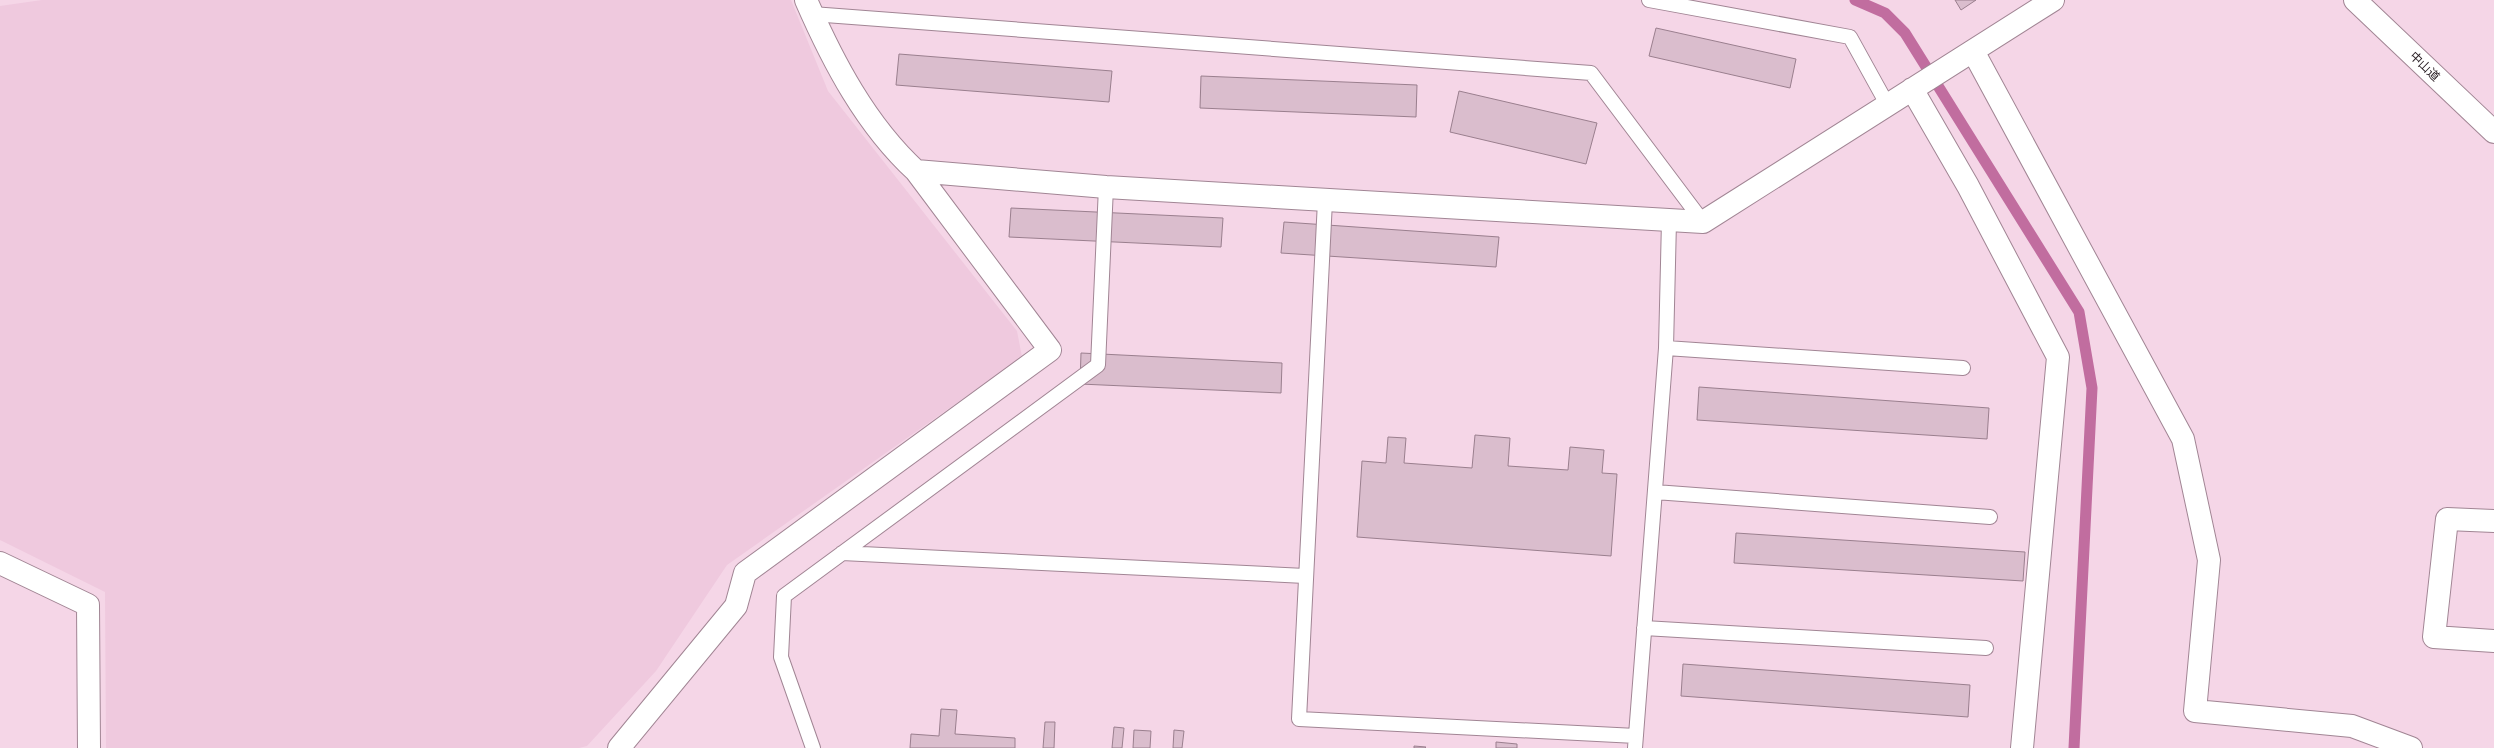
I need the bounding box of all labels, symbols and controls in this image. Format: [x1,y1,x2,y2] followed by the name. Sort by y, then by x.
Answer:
[2407,48,2443,84] street label: 中山道

